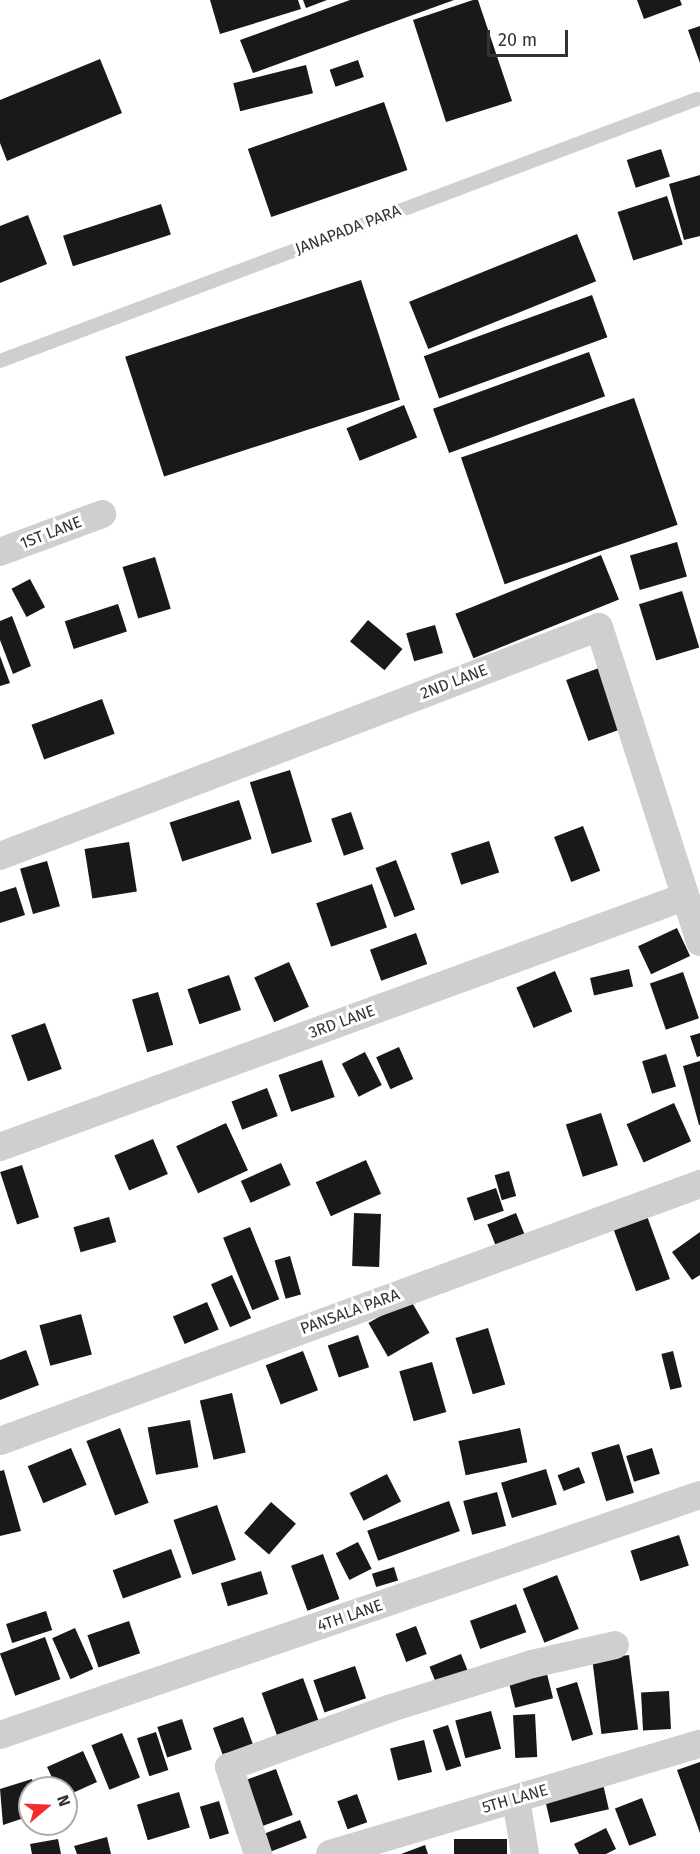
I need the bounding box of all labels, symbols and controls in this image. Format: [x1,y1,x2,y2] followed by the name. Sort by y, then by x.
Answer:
[490,18,571,56] scale bar
[498,29,537,51] text: 20 m
[292,201,404,259] street label: JANAPADA PARA
[17,512,85,554] street label: 1ST LANE
[418,660,490,704] street label: 2ND LANE
[306,1001,378,1043] street label: 3RD LANE
[298,1285,402,1339] street label: PANSALA PARA
[315,1596,385,1636] street label: 4TH LANE
[18,1776,78,1836] north arrow
[480,1780,550,1818] street label: 5TH LANE
[53,1793,74,1809] text: N

